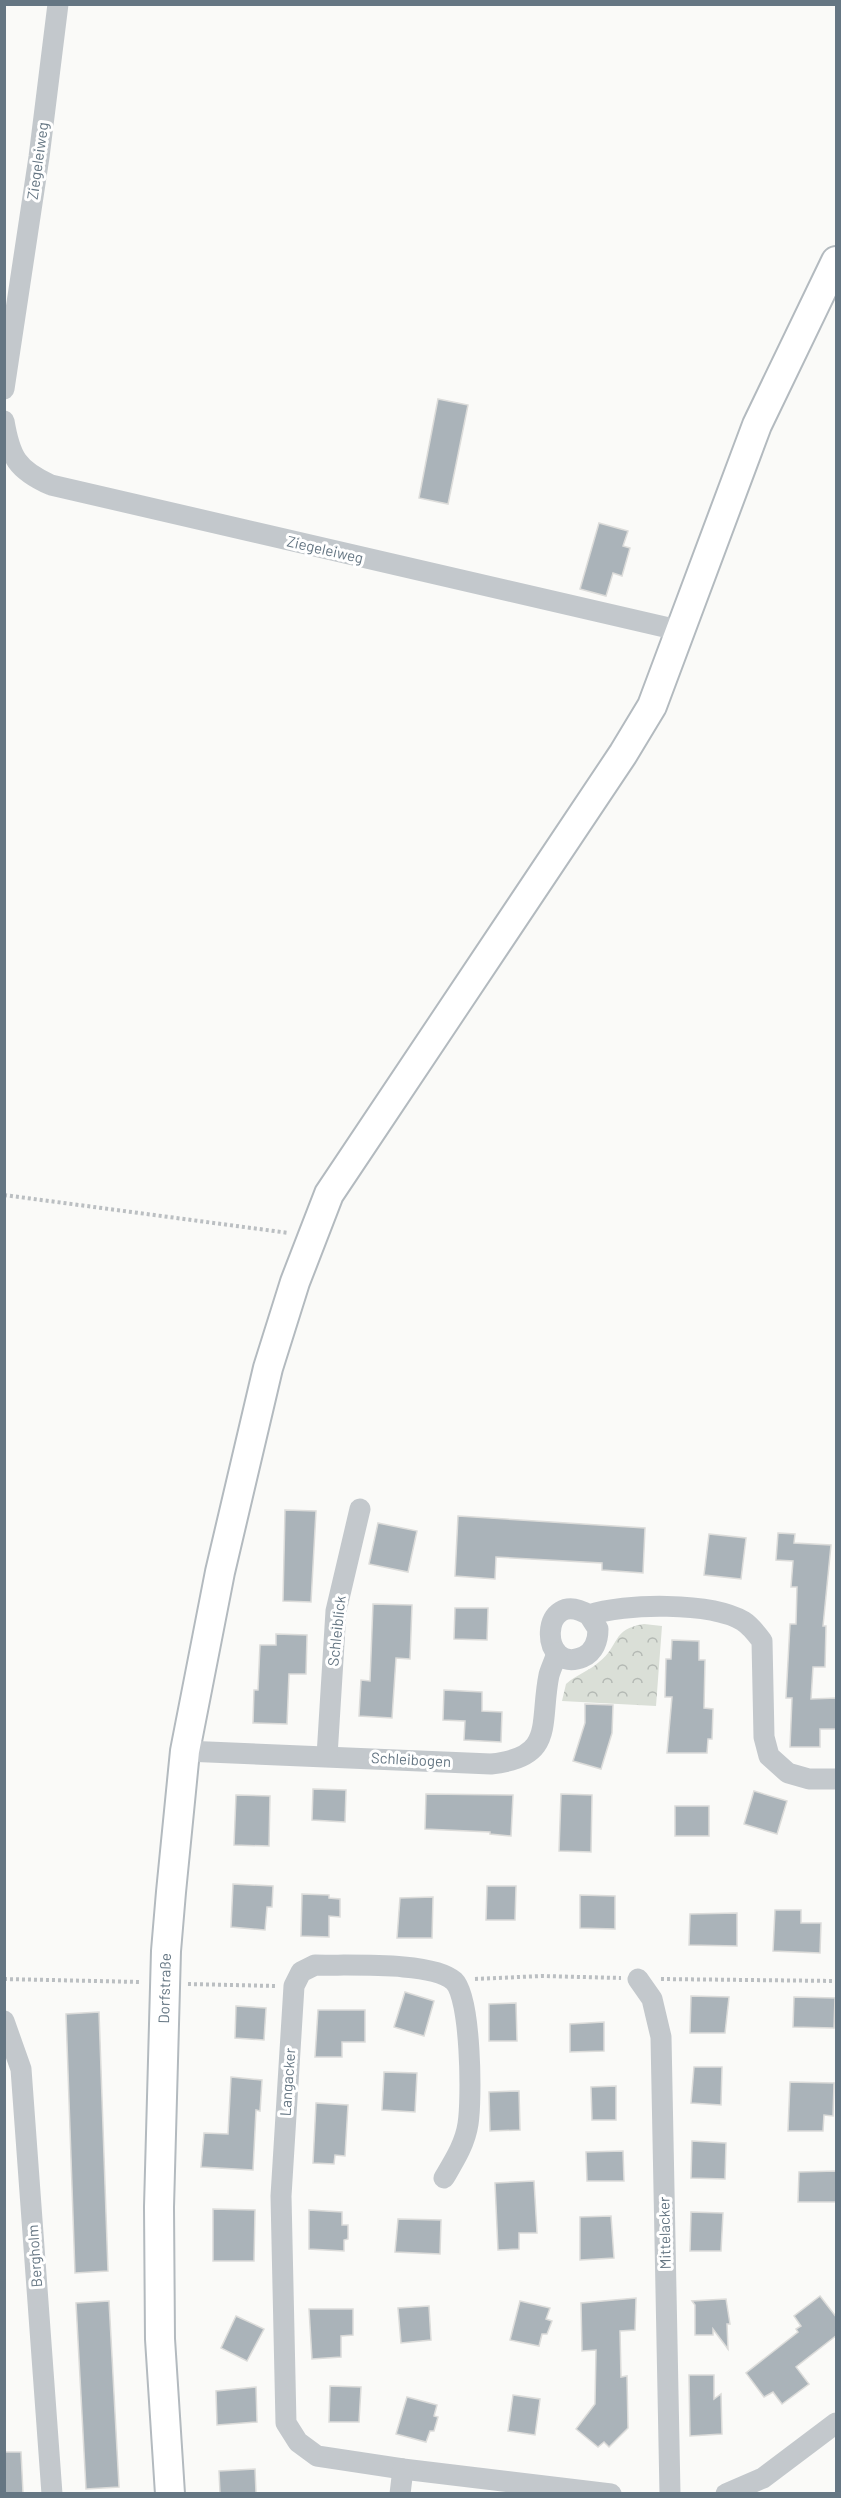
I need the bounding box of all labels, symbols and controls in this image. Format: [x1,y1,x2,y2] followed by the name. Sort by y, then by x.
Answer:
[23,121,51,201] street label: Ziegeleiweg
[285,531,365,567] street label: Ziegeleiweg
[323,1594,349,1667] street label: Schleiblick
[370,1748,452,1770] street label: Schleibogen
[154,1953,174,2024] street label: Dorfstraße
[276,2047,298,2117] street label: Langacker
[654,2196,674,2270] street label: Mittelacker
[23,2224,45,2288] street label: Bergholm

